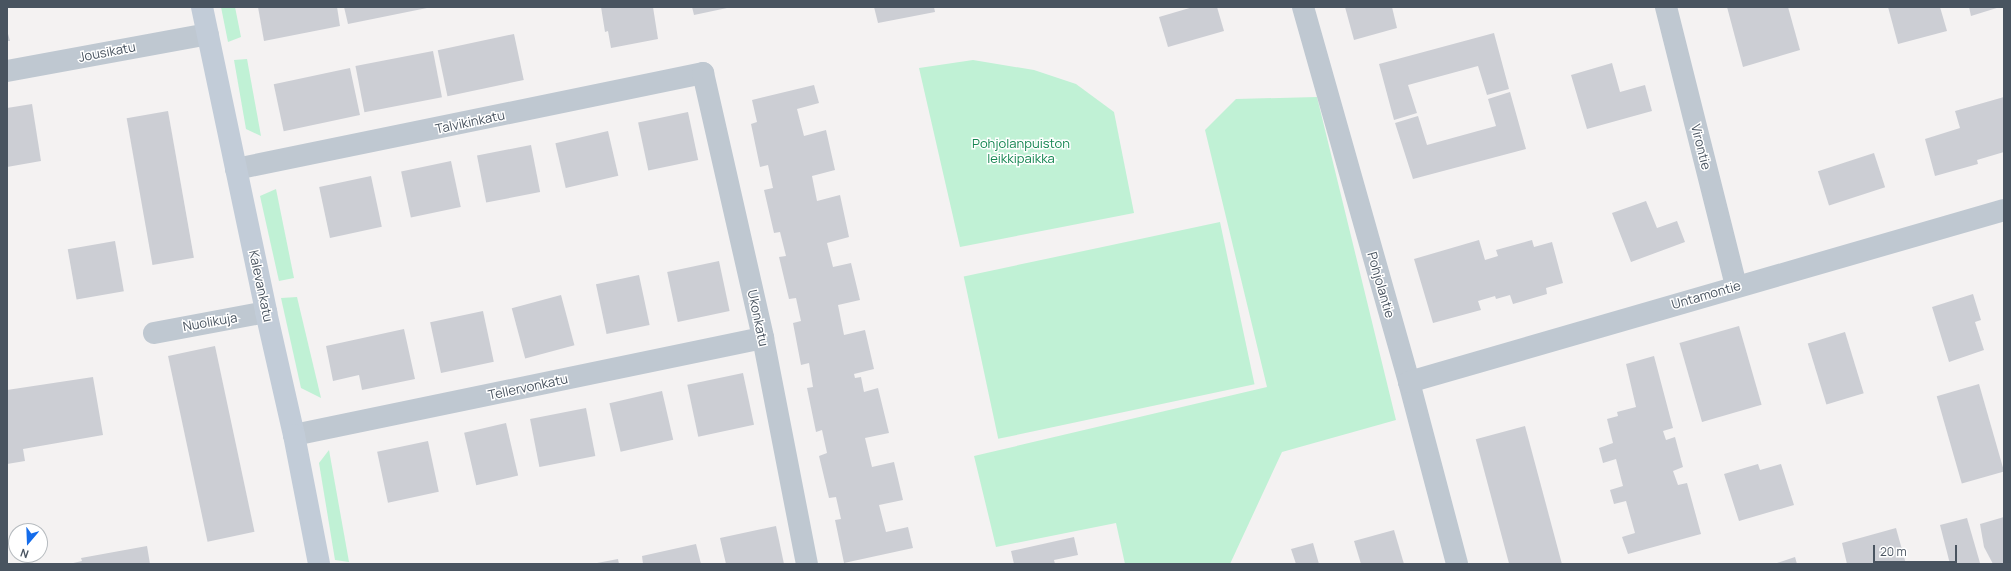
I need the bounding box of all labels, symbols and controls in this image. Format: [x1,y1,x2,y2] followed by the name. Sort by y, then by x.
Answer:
[77,39,137,65] street label: Jousikatu
[434,107,506,137] street label: Talvikinkatu
[1688,123,1714,171] street label: Virontie
[972,136,1070,167] park label: Pohjolanpuiston leikkipaikka
[246,249,276,323] street label: Kalevankatu
[1364,250,1398,320] street label: Pohjolantie
[1669,278,1743,312] street label: Untamontie
[744,288,772,348] street label: Ukonkatu
[182,310,238,334] street label: Nuolikuja
[487,371,569,403] street label: Tellervonkatu
[8,523,48,563] north arrow
[1875,537,1959,563] scale bar
[1880,543,1907,560] text: 20 m
[18,545,30,562] text: N

